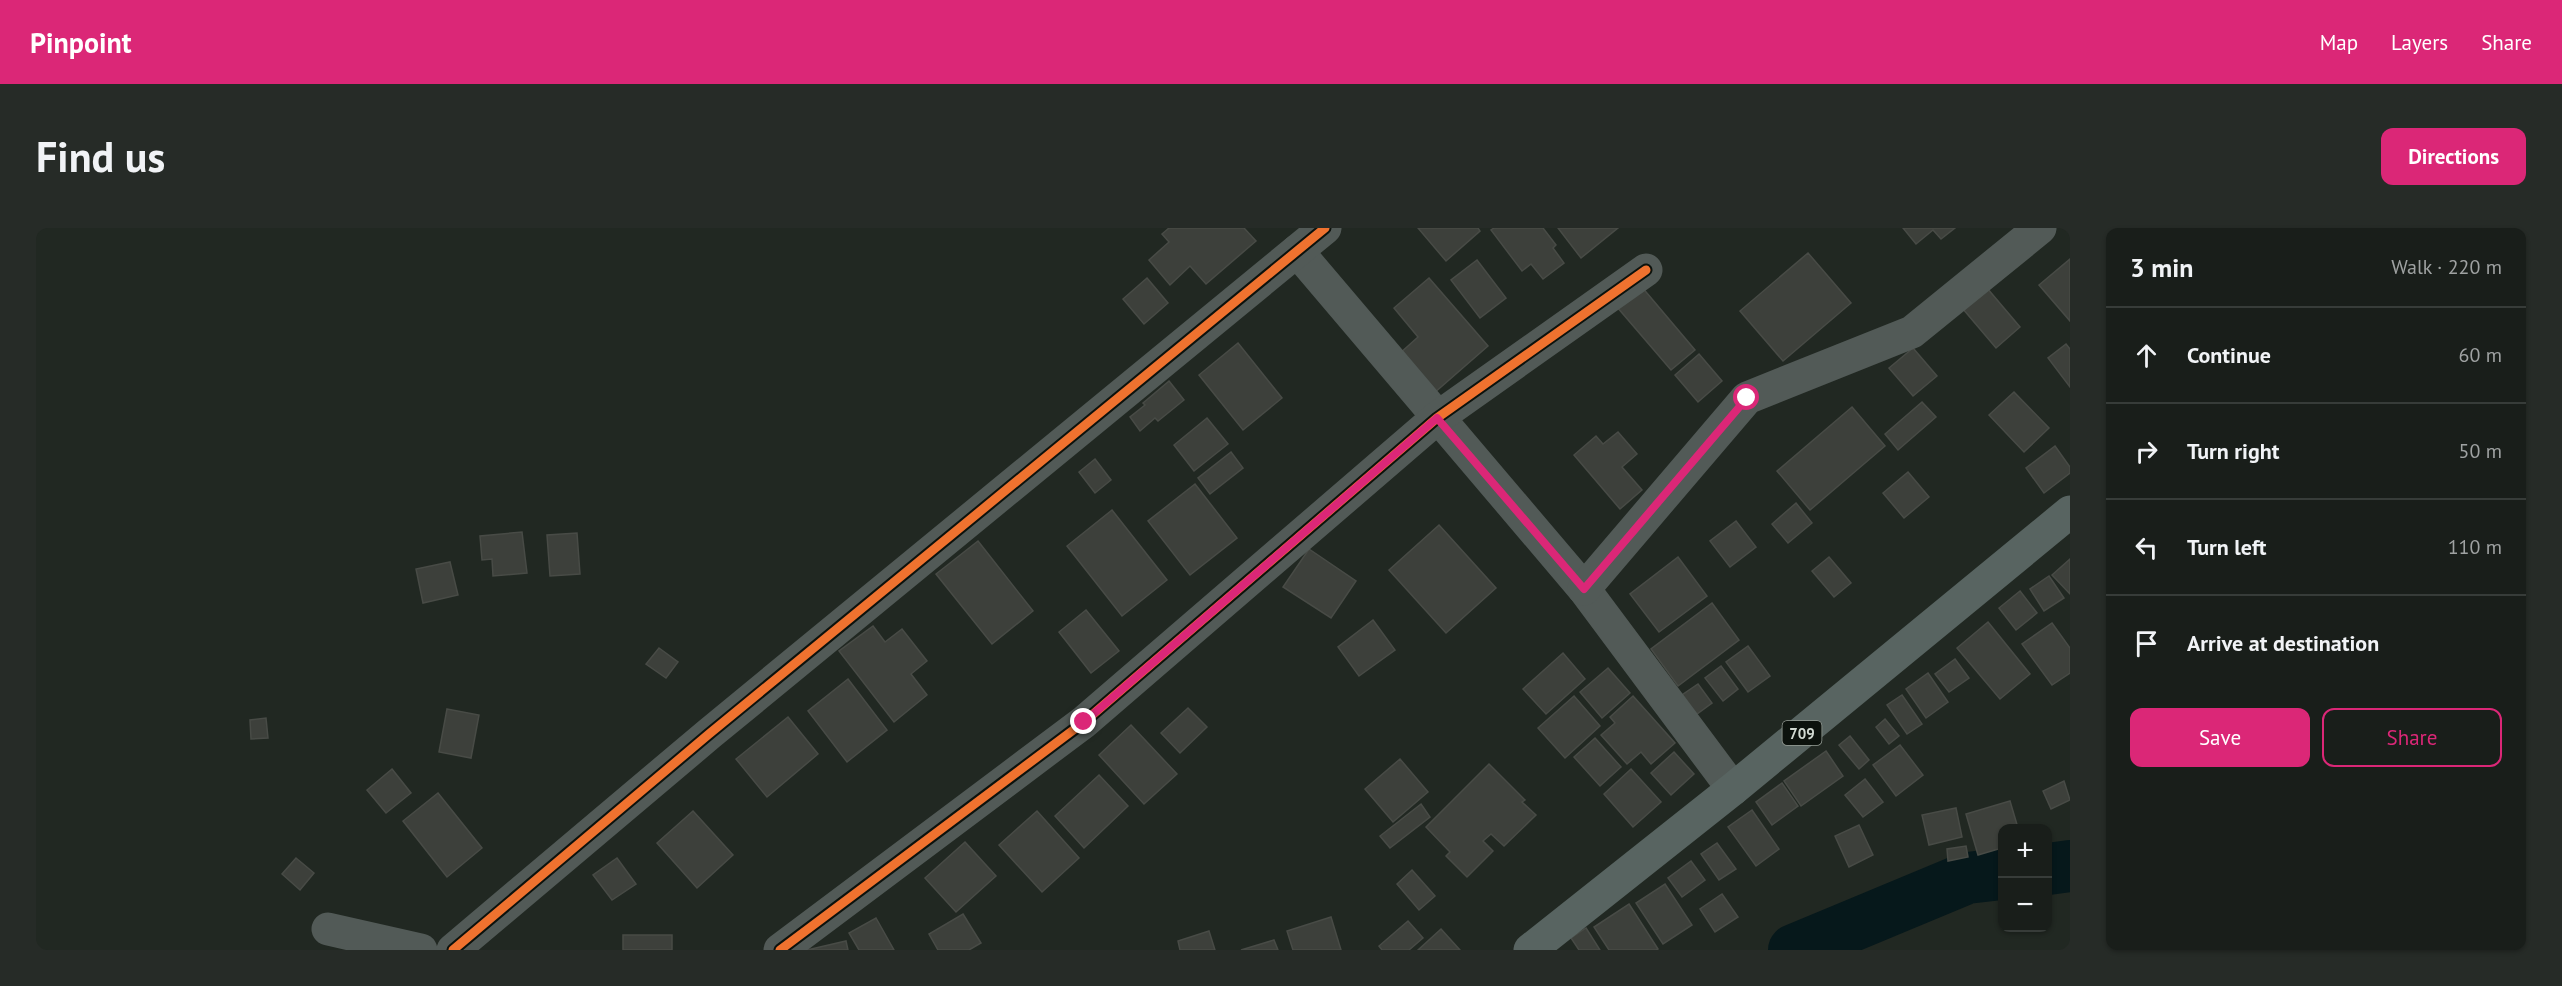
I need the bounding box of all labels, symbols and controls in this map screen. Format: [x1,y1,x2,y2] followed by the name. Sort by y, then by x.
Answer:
[30,24,132,61] text: Pinpoint
[2320,29,2358,56] text: Map
[2391,29,2448,56] text: Layers
[2481,29,2532,56] text: Share
[2381,128,2526,185] button: Directions
[36,129,165,184] text: Find us
[2130,251,2193,284] text: 3 min
[2391,254,2502,280] text: Walk · 220 m
[2130,339,2163,372] icon: ahead
[2187,341,2271,369] text: Continue
[2459,342,2502,368] text: 60 m
[1733,384,1759,410] route start
[2130,435,2163,468] icon: right
[2187,437,2279,465] text: Turn right
[2459,438,2502,464] text: 50 m
[2130,531,2163,564] icon: left
[2187,533,2267,561] text: Turn left
[2448,534,2502,560] text: 110 m
[2130,627,2163,660] icon: arrive
[2187,629,2379,657] text: Arrive at destination
[1070,708,1096,734] route end
[2130,708,2310,767] button: Save
[2322,708,2502,767] button: Share
[1782,721,1822,745] road number: 709
[1998,824,2052,932] map controls
[1998,824,2052,878] button: +
[1998,878,2052,932] button: −

